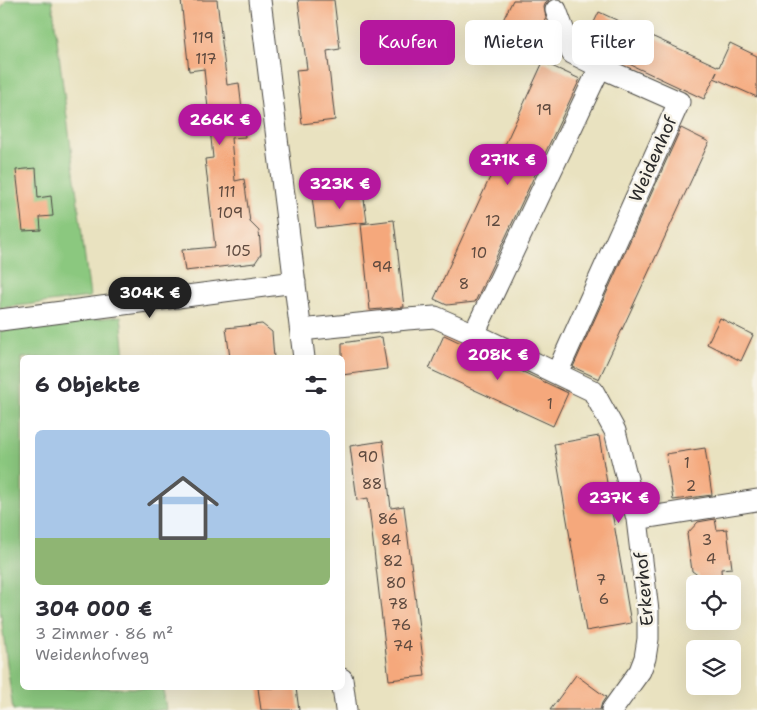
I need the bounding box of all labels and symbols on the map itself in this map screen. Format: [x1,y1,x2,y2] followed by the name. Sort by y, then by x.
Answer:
[192,28,214,48] house number: 119
[195,49,217,69] house number: 117
[536,100,552,120] house number: 19
[179,104,261,146] pin: 266K €
[623,112,683,206] street label: Weidenhof
[467,144,549,186] pin: 271K €
[299,168,381,210] pin: 323K €
[218,182,236,202] house number: 111
[217,203,243,223] house number: 109
[485,211,501,231] house number: 12
[225,241,251,261] house number: 105
[471,243,487,263] house number: 10
[372,257,392,277] house number: 94
[459,274,469,294] house number: 8
[109,276,191,319] pin: 304K €
[457,338,539,381] pin: 208K €
[547,394,553,414] house number: 1
[358,447,378,467] house number: 90
[684,453,690,473] house number: 1
[362,474,382,494] house number: 88
[686,476,696,496] house number: 2
[578,482,660,524] pin: 237K €
[378,509,398,529] house number: 86
[381,530,401,550] house number: 84
[702,530,712,550] house number: 3
[706,549,716,569] house number: 4
[383,551,403,571] house number: 82
[629,551,659,627] street label: Erkerhof
[596,570,606,590] house number: 7
[386,573,406,593] house number: 80
[599,589,609,609] house number: 6
[388,594,408,614] house number: 78
[391,615,411,635] house number: 76
[393,636,413,656] house number: 74

